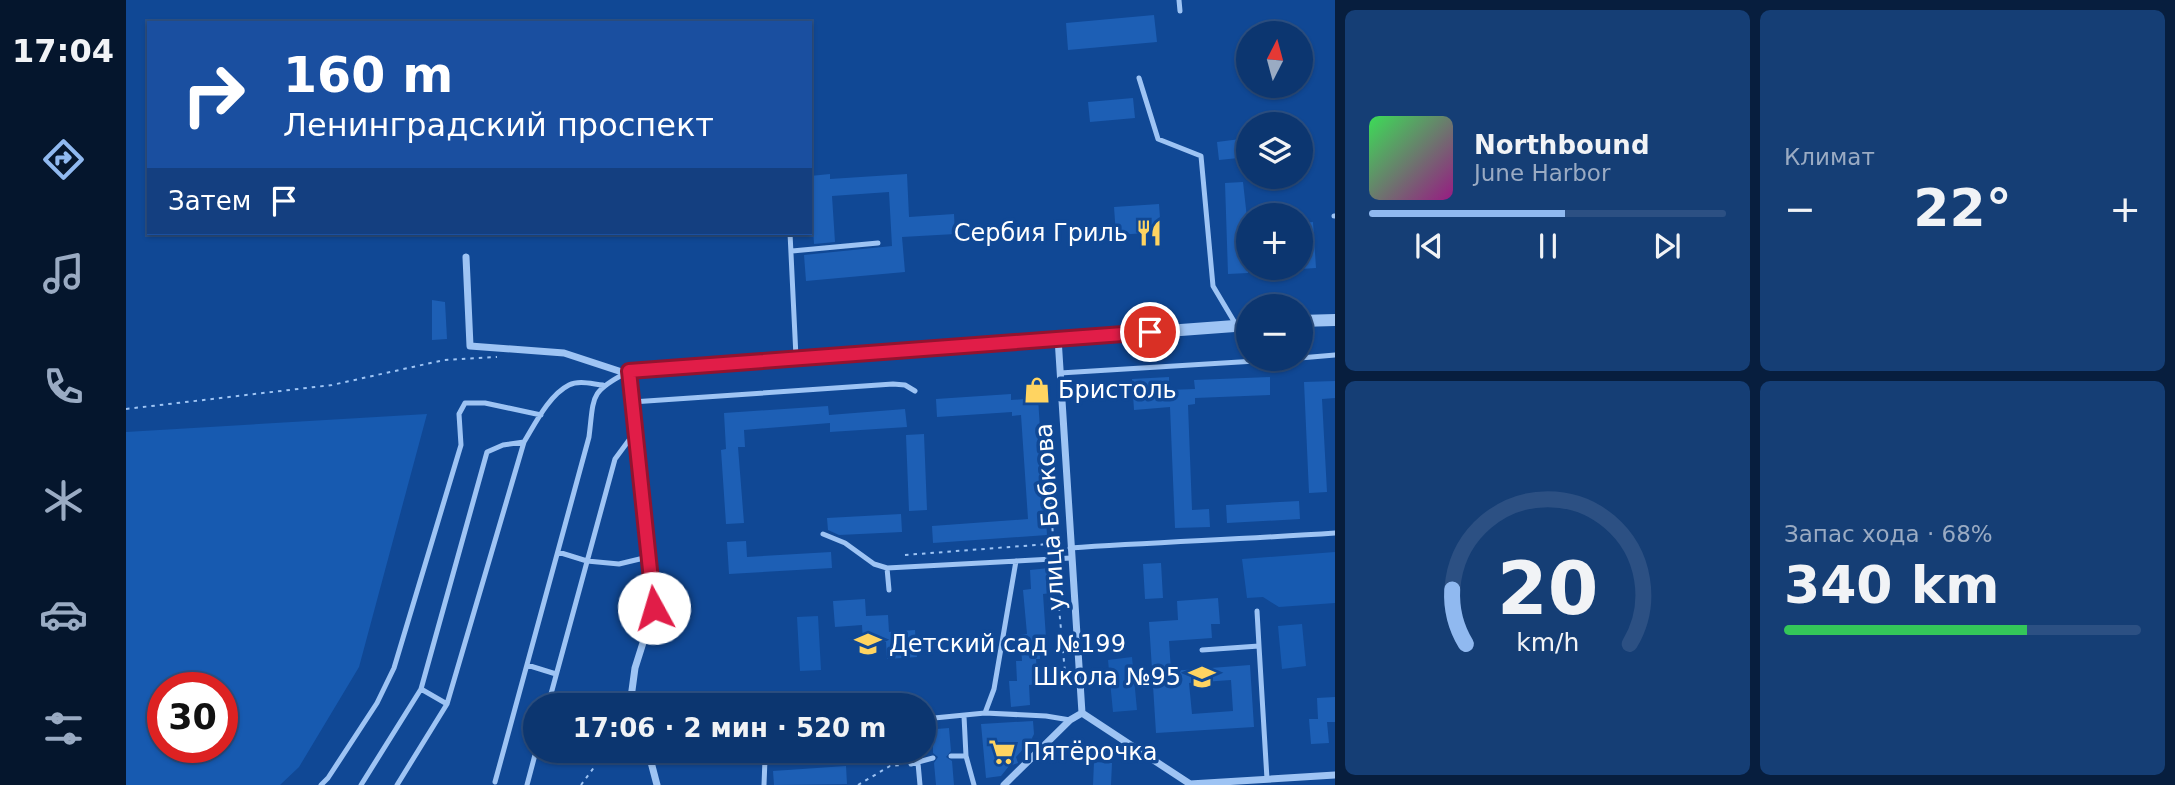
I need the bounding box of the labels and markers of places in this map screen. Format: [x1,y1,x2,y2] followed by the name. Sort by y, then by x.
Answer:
[1134,218,1164,248] restaurant icon: Сербия Гриль
[954,219,1128,247] place label: Сербия Гриль
[1120,302,1180,362] pin
[1022,375,1052,405] shop icon: Бристоль
[1058,376,1177,404] place label: Бристоль
[853,629,883,659] school or university icon: Детский сад №199
[889,630,1126,658] place label: Детский сад №199
[1187,662,1217,692] school or university icon: Школа №95
[1033,663,1181,691] place label: Школа №95
[987,737,1017,767] supermarket icon: Пятёрочка
[1023,738,1158,766] place label: Пятёрочка

